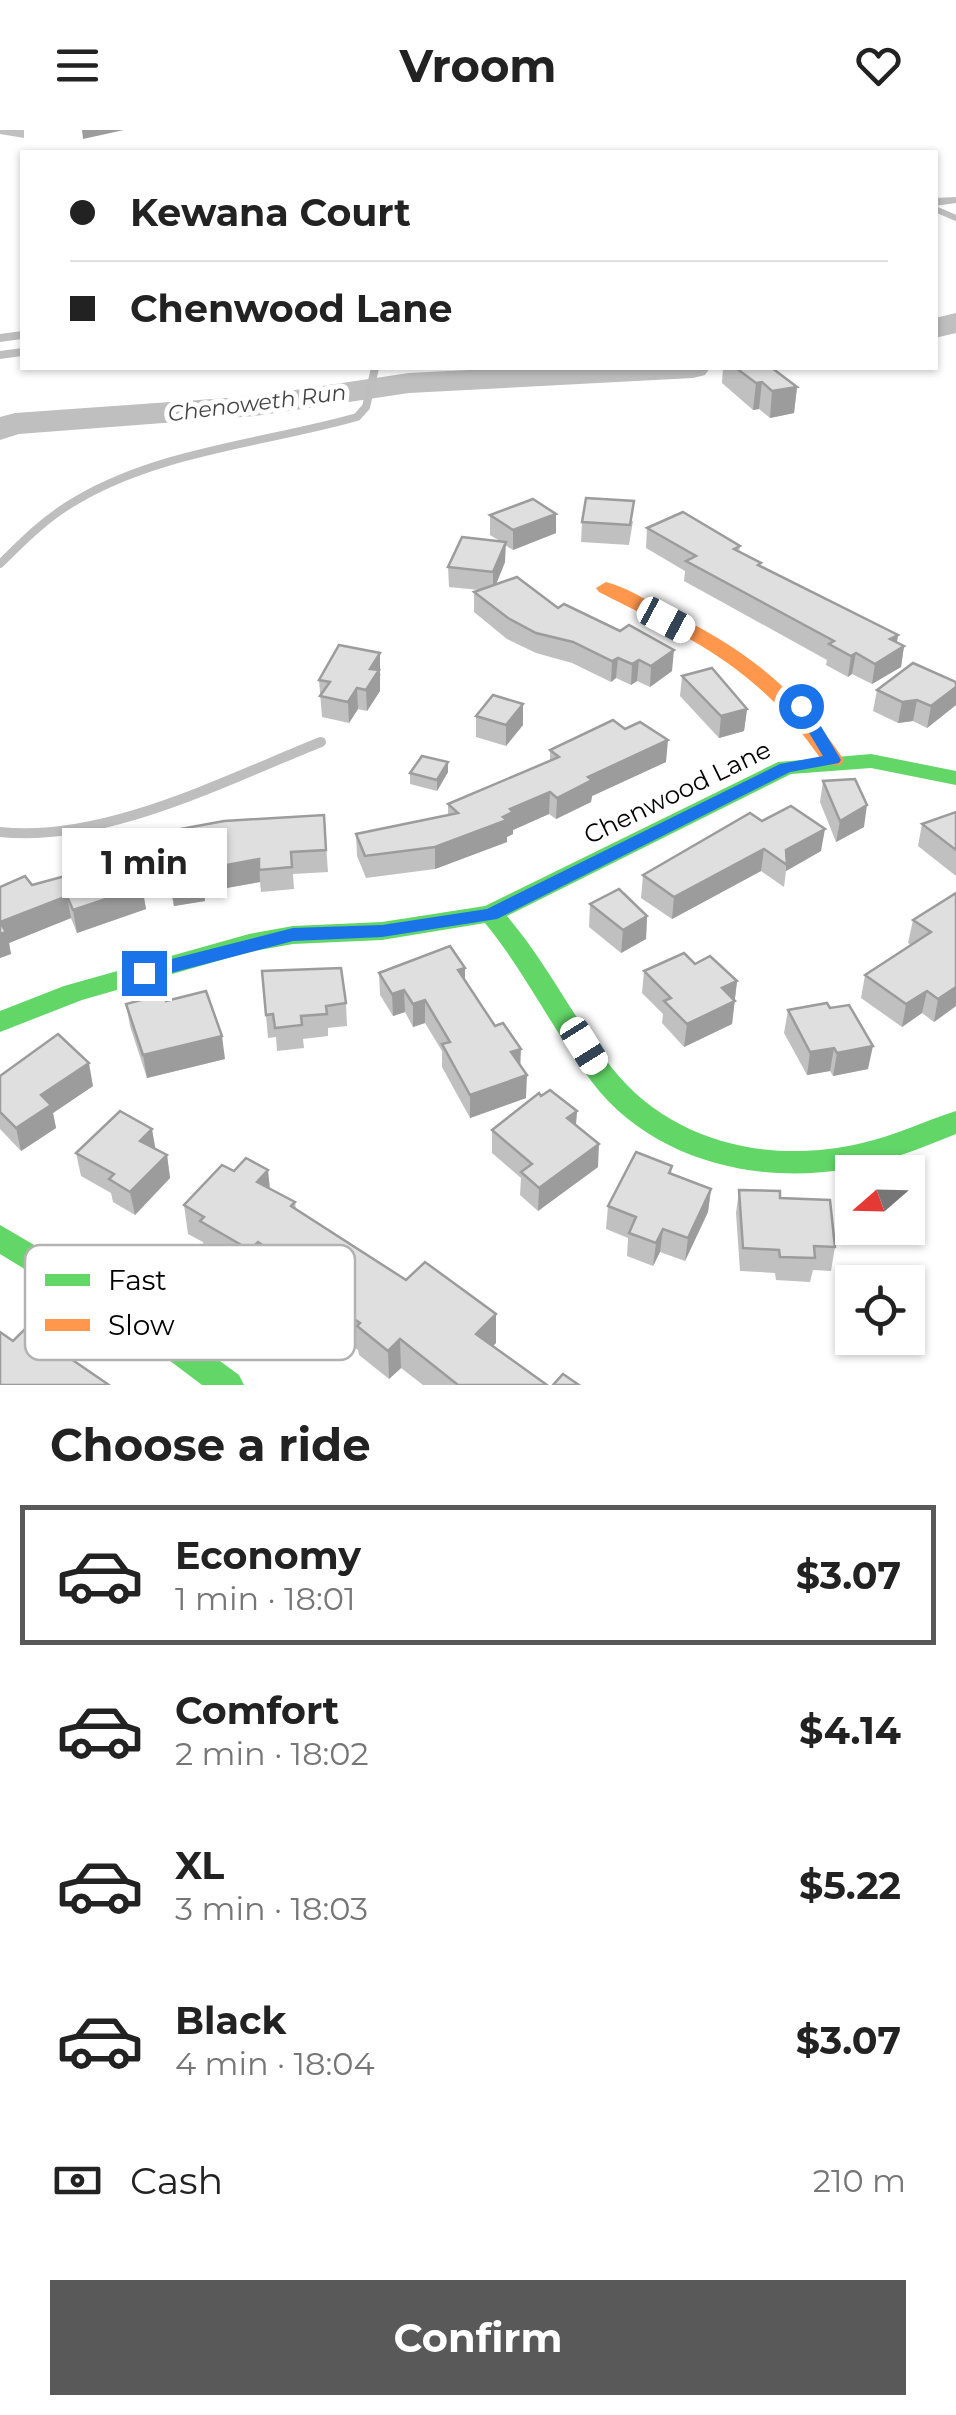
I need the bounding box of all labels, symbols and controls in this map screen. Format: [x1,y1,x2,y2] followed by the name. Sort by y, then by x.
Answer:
[50,38,105,93] icon: menu
[399,38,557,93] text: Vroom
[851,38,906,93] icon: heart
[130,189,411,236] text: Kewana Court
[130,285,453,332] text: Chenwood Lane
[166,379,348,427] water label: Chenoweth Run
[632,593,700,647] car
[779,684,824,729] route start
[579,734,775,850] street label: Chenwood Lane
[62,828,226,898] callout: 1 min
[101,843,188,882] text: 1 min
[122,951,167,996] route end
[555,1013,613,1079] car
[835,1155,925,1245] north arrow
[835,1155,925,1355] map controls
[25,1245,355,1360] legend
[108,1263,167,1297] text: Fast
[835,1265,925,1355] button: locate
[108,1308,175,1342] text: Slow
[50,1417,371,1472] text: Choose a ride
[55,1530,145,1620] icon: car
[175,1532,361,1579] text: Economy
[796,1552,901,1599] text: $3.07
[175,1579,355,1618] text: 1 min · 18:01
[55,1685,145,1775] icon: car
[175,1687,339,1734] text: Comfort
[799,1707,901,1754] text: $4.14
[175,1734,369,1773] text: 2 min · 18:02
[55,1840,145,1930] icon: car
[175,1842,224,1889] text: XL
[799,1862,901,1909] text: $5.22
[175,1889,368,1928] text: 3 min · 18:03
[55,1995,145,2085] icon: car
[175,1997,286,2044] text: Black
[796,2017,901,2064] text: $3.07
[175,2044,375,2083] text: 4 min · 18:04
[50,2153,105,2208] icon: cash
[130,2157,223,2204] text: Cash
[813,2161,906,2200] text: 210 m
[50,2280,906,2395] button: Confirm

